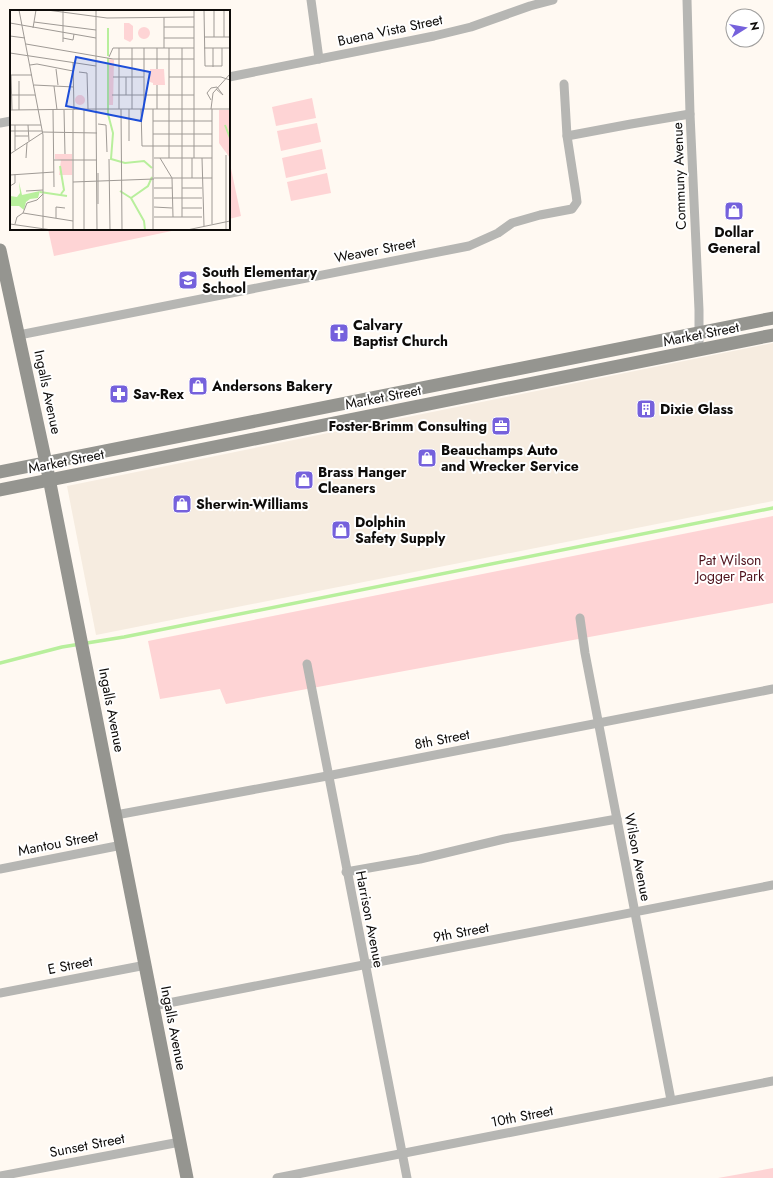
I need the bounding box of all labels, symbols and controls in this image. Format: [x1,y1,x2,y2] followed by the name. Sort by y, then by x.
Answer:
[725,8,765,48] north arrow
[336,9,445,51] street label: Buena Vista Street
[10,10,230,230] inset map
[746,20,764,32] text: N
[667,122,691,230] street label: Communy Avenue
[723,200,745,222] shop icon: Dollar General
[708,222,760,258] place label: Dollar General
[333,232,418,268] street label: Weaver Street
[202,262,318,298] place label: South Elementary School
[177,269,199,291] school or university icon: South Elementary School
[353,315,448,351] place label: Calvary Baptist Church
[661,317,741,351] street label: Market Street
[328,322,350,344] church icon: Calvary Baptist Church
[29,348,67,436] street label: Ingalls Avenue
[187,375,209,397] shop icon: Andersons Bakery
[211,376,333,396] place label: Andersons Bakery
[343,380,423,414] street label: Market Street
[108,383,130,405] pharmacy icon: Sav-Rex
[133,384,185,404] place label: Sav-Rex
[635,398,657,420] building icon: Dixie Glass
[660,399,734,419] place label: Dixie Glass
[490,415,512,437] office icon: Foster-Brimm Consulting
[328,416,487,436] place label: Foster-Brimm Consulting
[441,440,579,476] place label: Beauchamps Auto and Wrecker Service
[26,444,106,478] street label: Market Street
[416,447,438,469] shop icon: Beauchamps Auto and Wrecker Service
[318,462,407,498] place label: Brass Hanger Cleaners
[293,469,315,491] shop icon: Brass Hanger Cleaners
[171,493,193,515] shop icon: Sherwin-Williams
[196,494,309,514] place label: Sherwin-Williams
[355,512,446,548] place label: Dolphin Safety Supply
[330,519,352,541] shop icon: Dolphin Safety Supply
[694,550,765,586] park label: Pat Wilson Jogger Park
[94,666,130,754] street label: Ingalls Avenue
[413,724,472,754] street label: 8th Street
[620,811,656,903] street label: Wilson Avenue
[16,825,100,861] street label: Mantou Street
[351,869,389,969] street label: Harrison Avenue
[431,917,491,947] street label: 9th Street
[46,951,95,979] street label: E Street
[156,984,192,1072] street label: Ingalls Avenue
[489,1100,555,1132] street label: 10th Street
[48,1128,127,1162] street label: Sunset Street

